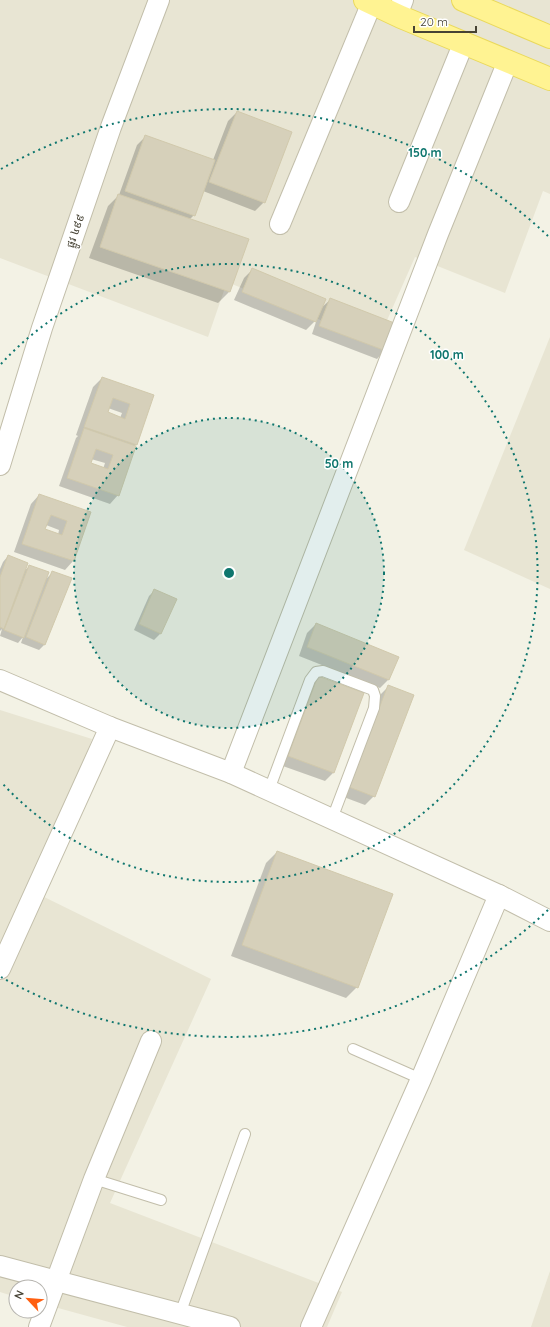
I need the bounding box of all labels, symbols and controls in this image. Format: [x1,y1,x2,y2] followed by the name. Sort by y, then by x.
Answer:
[414,8,476,34] scale bar
[420,14,448,29] text: 20 m
[408,145,442,160] text: 150 m
[63,212,90,251] street label: ផ្លូវ ៤៩៩
[430,347,464,362] text: 100 m
[325,456,353,471] text: 50 m
[222,566,236,580] centre of rings
[8,1279,48,1319] north arrow
[11,1288,27,1301] text: N

